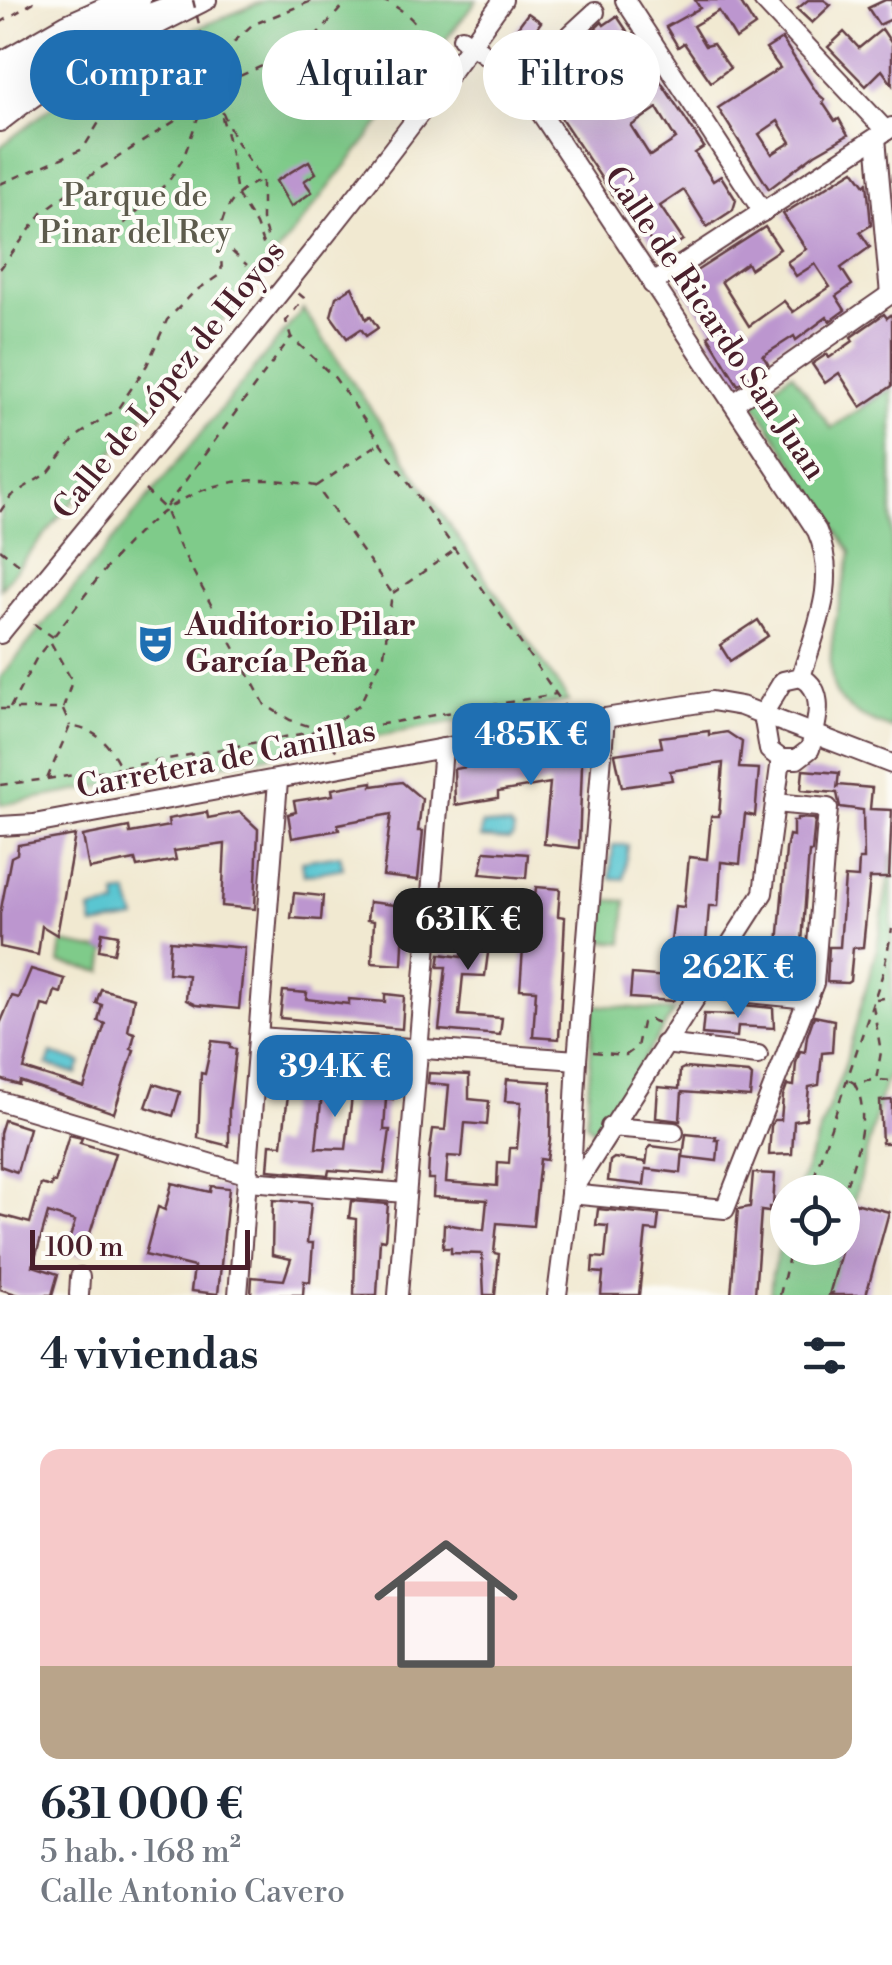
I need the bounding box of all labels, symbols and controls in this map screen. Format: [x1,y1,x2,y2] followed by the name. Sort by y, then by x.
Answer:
[30,30,242,120] chip: Comprar
[262,30,463,120] chip: Alquilar
[483,30,660,120] chip: Filtros
[595,159,835,487] street label: Calle de Ricardo San Juan
[39,176,231,253] park label: Parque de Pinar del Rey
[44,232,294,528] street label: Calle de López de Hoyos
[184,605,416,682] place label: Auditorio Pilar García Peña
[134,622,176,664] theatre icon: Auditorio Pilar García Peña
[450,703,612,788] pin: 485K €
[73,710,379,808] street label: Carretera de Canillas
[474,715,588,755] text: 485K €
[387,888,549,973] pin: 631K €
[415,900,521,940] text: 631K €
[657,936,819,1021] pin: 262K €
[682,948,794,988] text: 262K €
[254,1035,416,1120] pin: 394K €
[279,1047,391,1087] text: 394K €
[770,1175,860,1265] map controls
[770,1175,860,1265] button: locate
[30,1225,250,1270] scale bar
[45,1230,124,1265] text: 100 m
[797,1328,852,1383] icon: filters
[40,1329,258,1382] text: 4 viviendas
[356,1514,536,1694] icon: home
[40,1779,243,1832] text: 631 000 €
[40,1832,241,1872] text: 5 hab. · 168 m²
[40,1872,345,1912] text: Calle Antonio Cavero

